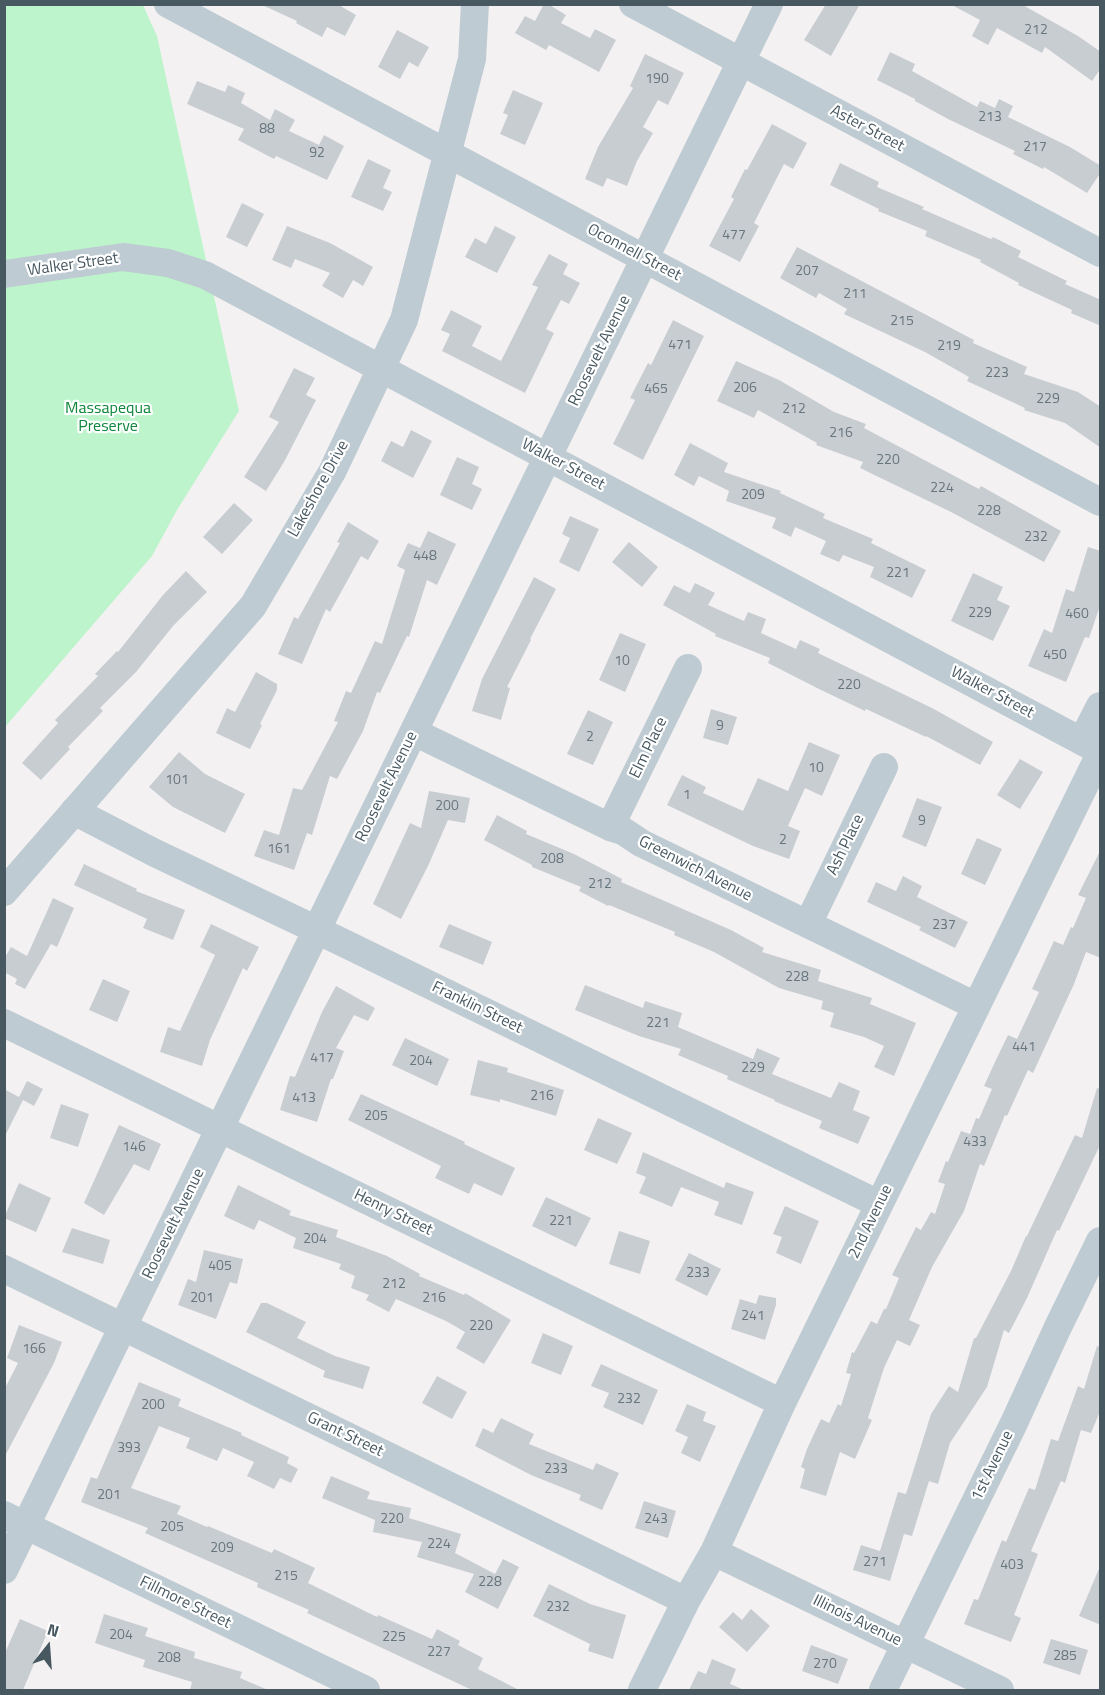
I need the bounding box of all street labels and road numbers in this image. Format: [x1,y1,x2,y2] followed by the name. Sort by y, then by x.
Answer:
[827,102,907,156] street label: Aster Street
[584,220,684,286] street label: Oconnell Street
[26,249,120,281] street label: Walker Street
[565,293,635,409] street label: Roosevelt Avenue
[518,435,608,495] street label: Walker Street
[285,437,353,541] street label: Lakeshore Drive
[947,663,1037,723] street label: Walker Street
[626,714,672,782] street label: Elm Place
[352,729,422,845] street label: Roosevelt Avenue
[823,811,869,879] street label: Ash Place
[635,832,755,906] street label: Greenwich Avenue
[429,978,525,1038] street label: Franklin Street
[139,1166,209,1282] street label: Roosevelt Avenue
[845,1182,897,1262] street label: 2nd Avenue
[350,1186,436,1240] street label: Henry Street
[304,1408,386,1462] street label: Grant Street
[968,1428,1018,1504] street label: 1st Avenue
[136,1573,234,1633] street label: Fillmore Street
[809,1591,905,1651] street label: Illinois Avenue

